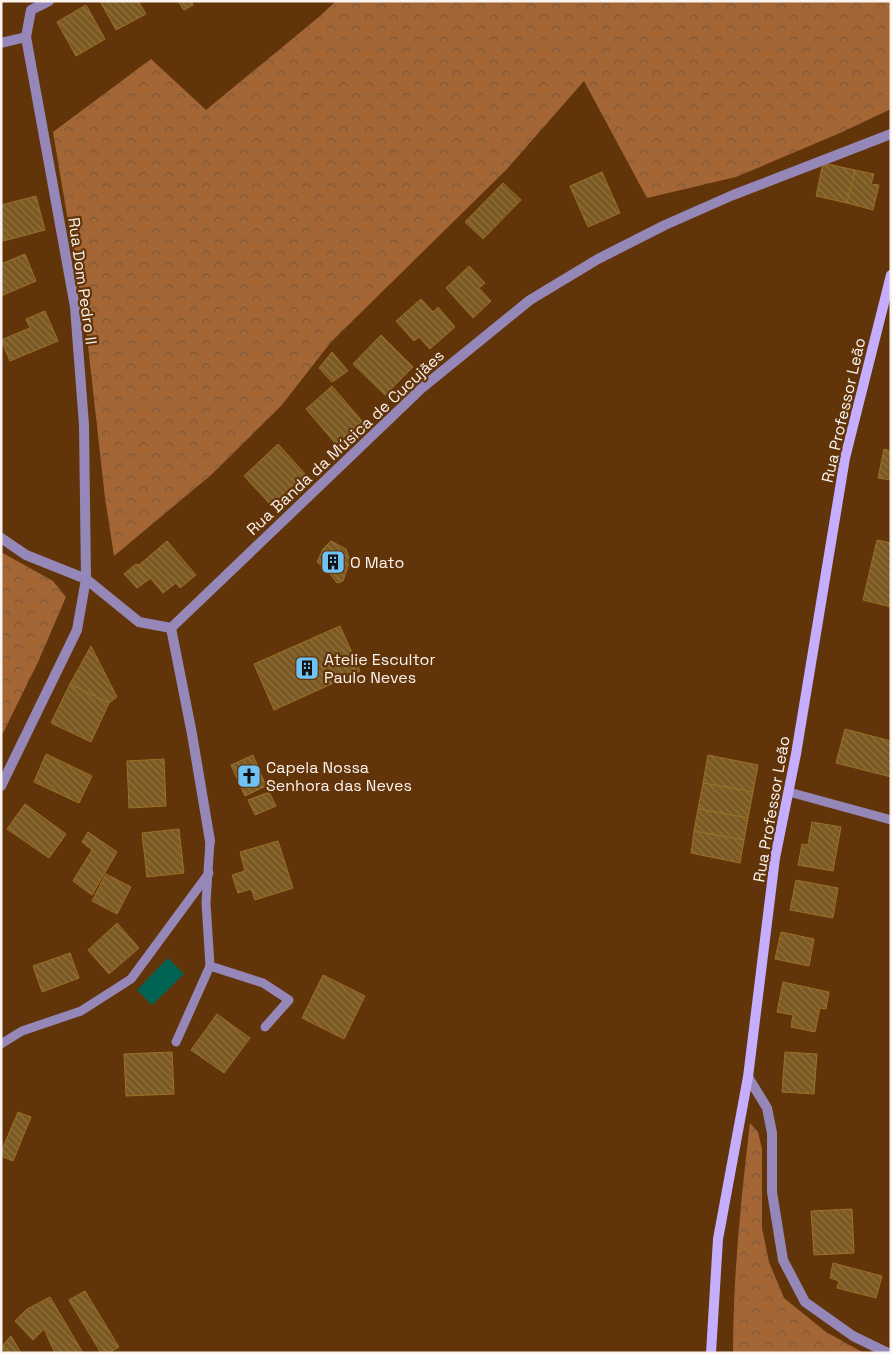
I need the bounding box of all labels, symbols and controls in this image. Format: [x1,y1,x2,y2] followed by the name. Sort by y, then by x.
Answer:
[63,216,102,346] street label: Rua Dom Pedro II
[817,336,870,485] street label: Rua Professor Leão
[242,345,449,540] street label: Rua Banda da Música de Cucujães
[320,549,346,575] building icon: O Mato
[350,552,404,573] place label: O Mato
[324,649,435,688] place label: Atelie Escultor Paulo Neves
[294,655,320,681] building icon: Atelie Escultor Paulo Neves
[748,734,795,884] street label: Rua Professor Leão
[266,757,412,796] place label: Capela Nossa Senhora das Neves
[236,763,262,789] church icon: Capela Nossa Senhora das Neves

